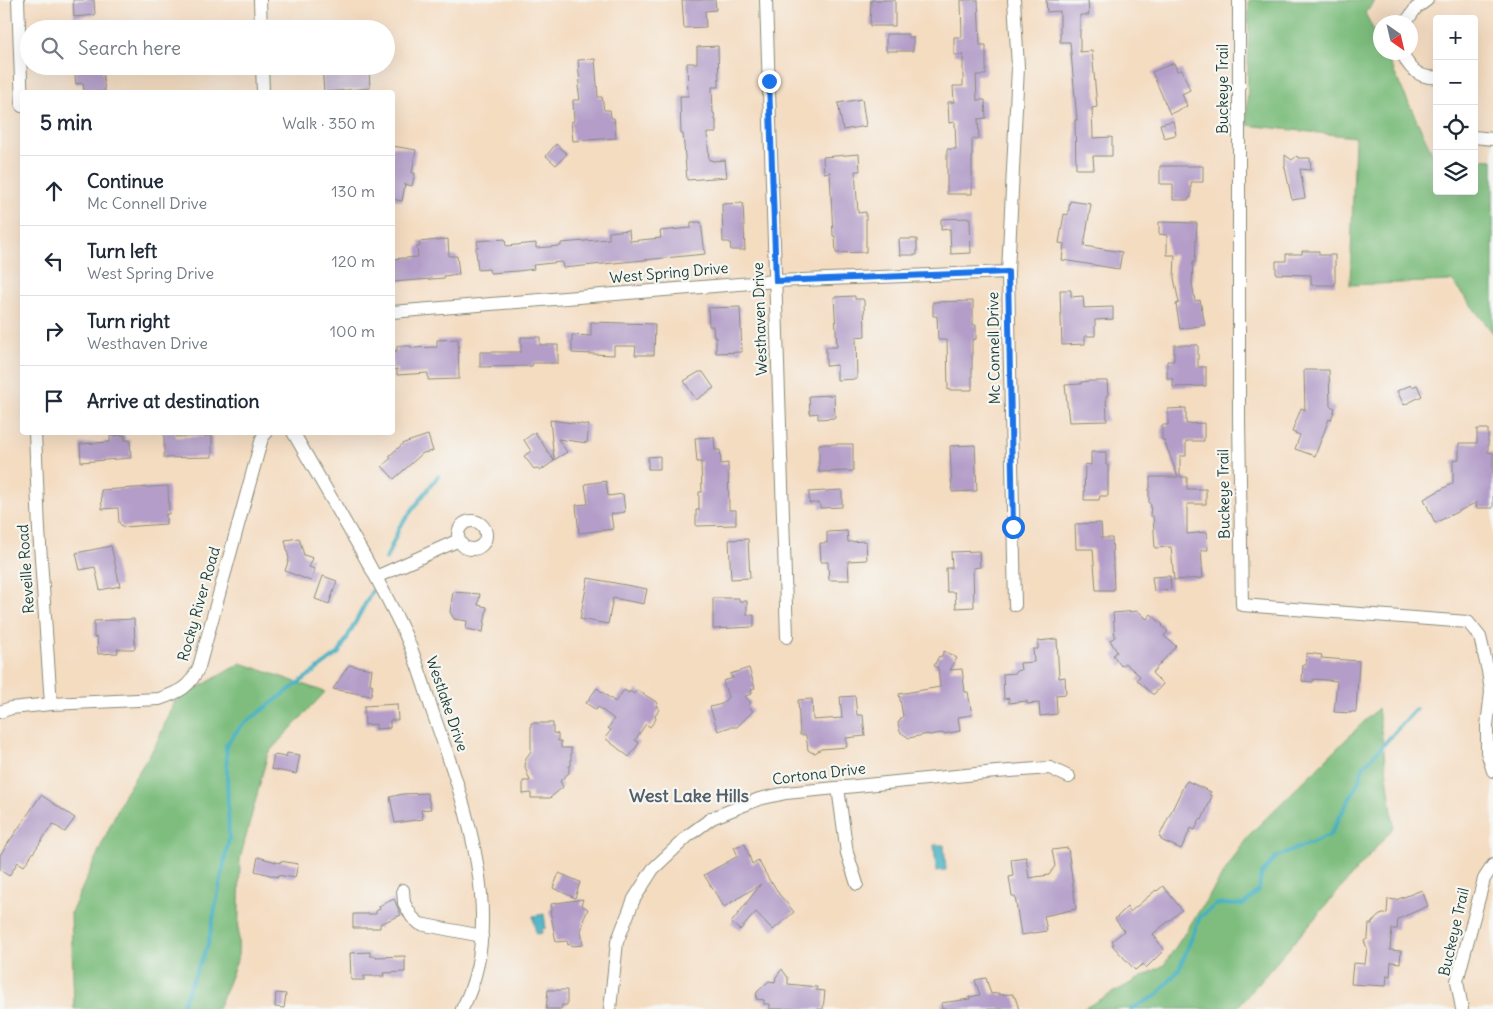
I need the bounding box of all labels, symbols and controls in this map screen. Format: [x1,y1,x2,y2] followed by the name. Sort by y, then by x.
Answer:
[1373,15,1418,60] north arrow
[1433,15,1478,195] map controls
[1433,15,1478,60] button: +
[20,20,395,75] search box
[38,34,66,62] icon: search
[78,36,181,60] text: Search here
[1213,44,1232,134] street label: Buckeye Trail
[1433,60,1478,105] button: −
[758,70,781,93] route end
[1433,105,1478,150] button: locate
[40,109,92,136] text: 5 min
[282,113,375,133] text: Walk · 350 m
[1433,150,1478,195] button: layers
[87,169,164,193] text: Continue
[40,177,68,205] icon: ahead
[331,181,375,201] text: 130 m
[87,193,207,213] text: Mc Connell Drive
[87,239,157,263] text: Turn left
[40,247,68,275] icon: left
[332,251,375,271] text: 120 m
[609,258,729,287] street label: West Spring Drive
[748,262,771,376] street label: Westhaven Drive
[87,263,214,283] text: West Spring Drive
[983,292,1004,404] street label: Mc Connell Drive
[87,309,170,333] text: Turn right
[40,317,68,345] icon: right
[330,321,375,341] text: 100 m
[87,333,208,353] text: Westhaven Drive
[40,387,68,415] icon: arrive
[87,389,260,413] text: Arrive at destination
[1213,449,1234,539] street label: Buckeye Trail
[1002,516,1025,539] route start
[13,524,38,614] street label: Reveille Road
[173,544,224,663] street label: Rocky River Road
[422,654,473,754] street label: Westlake Drive
[771,758,867,789] street label: Cortona Drive
[629,784,749,807] district label: West Lake Hills
[1434,886,1473,978] street label: Buckeye Trail

